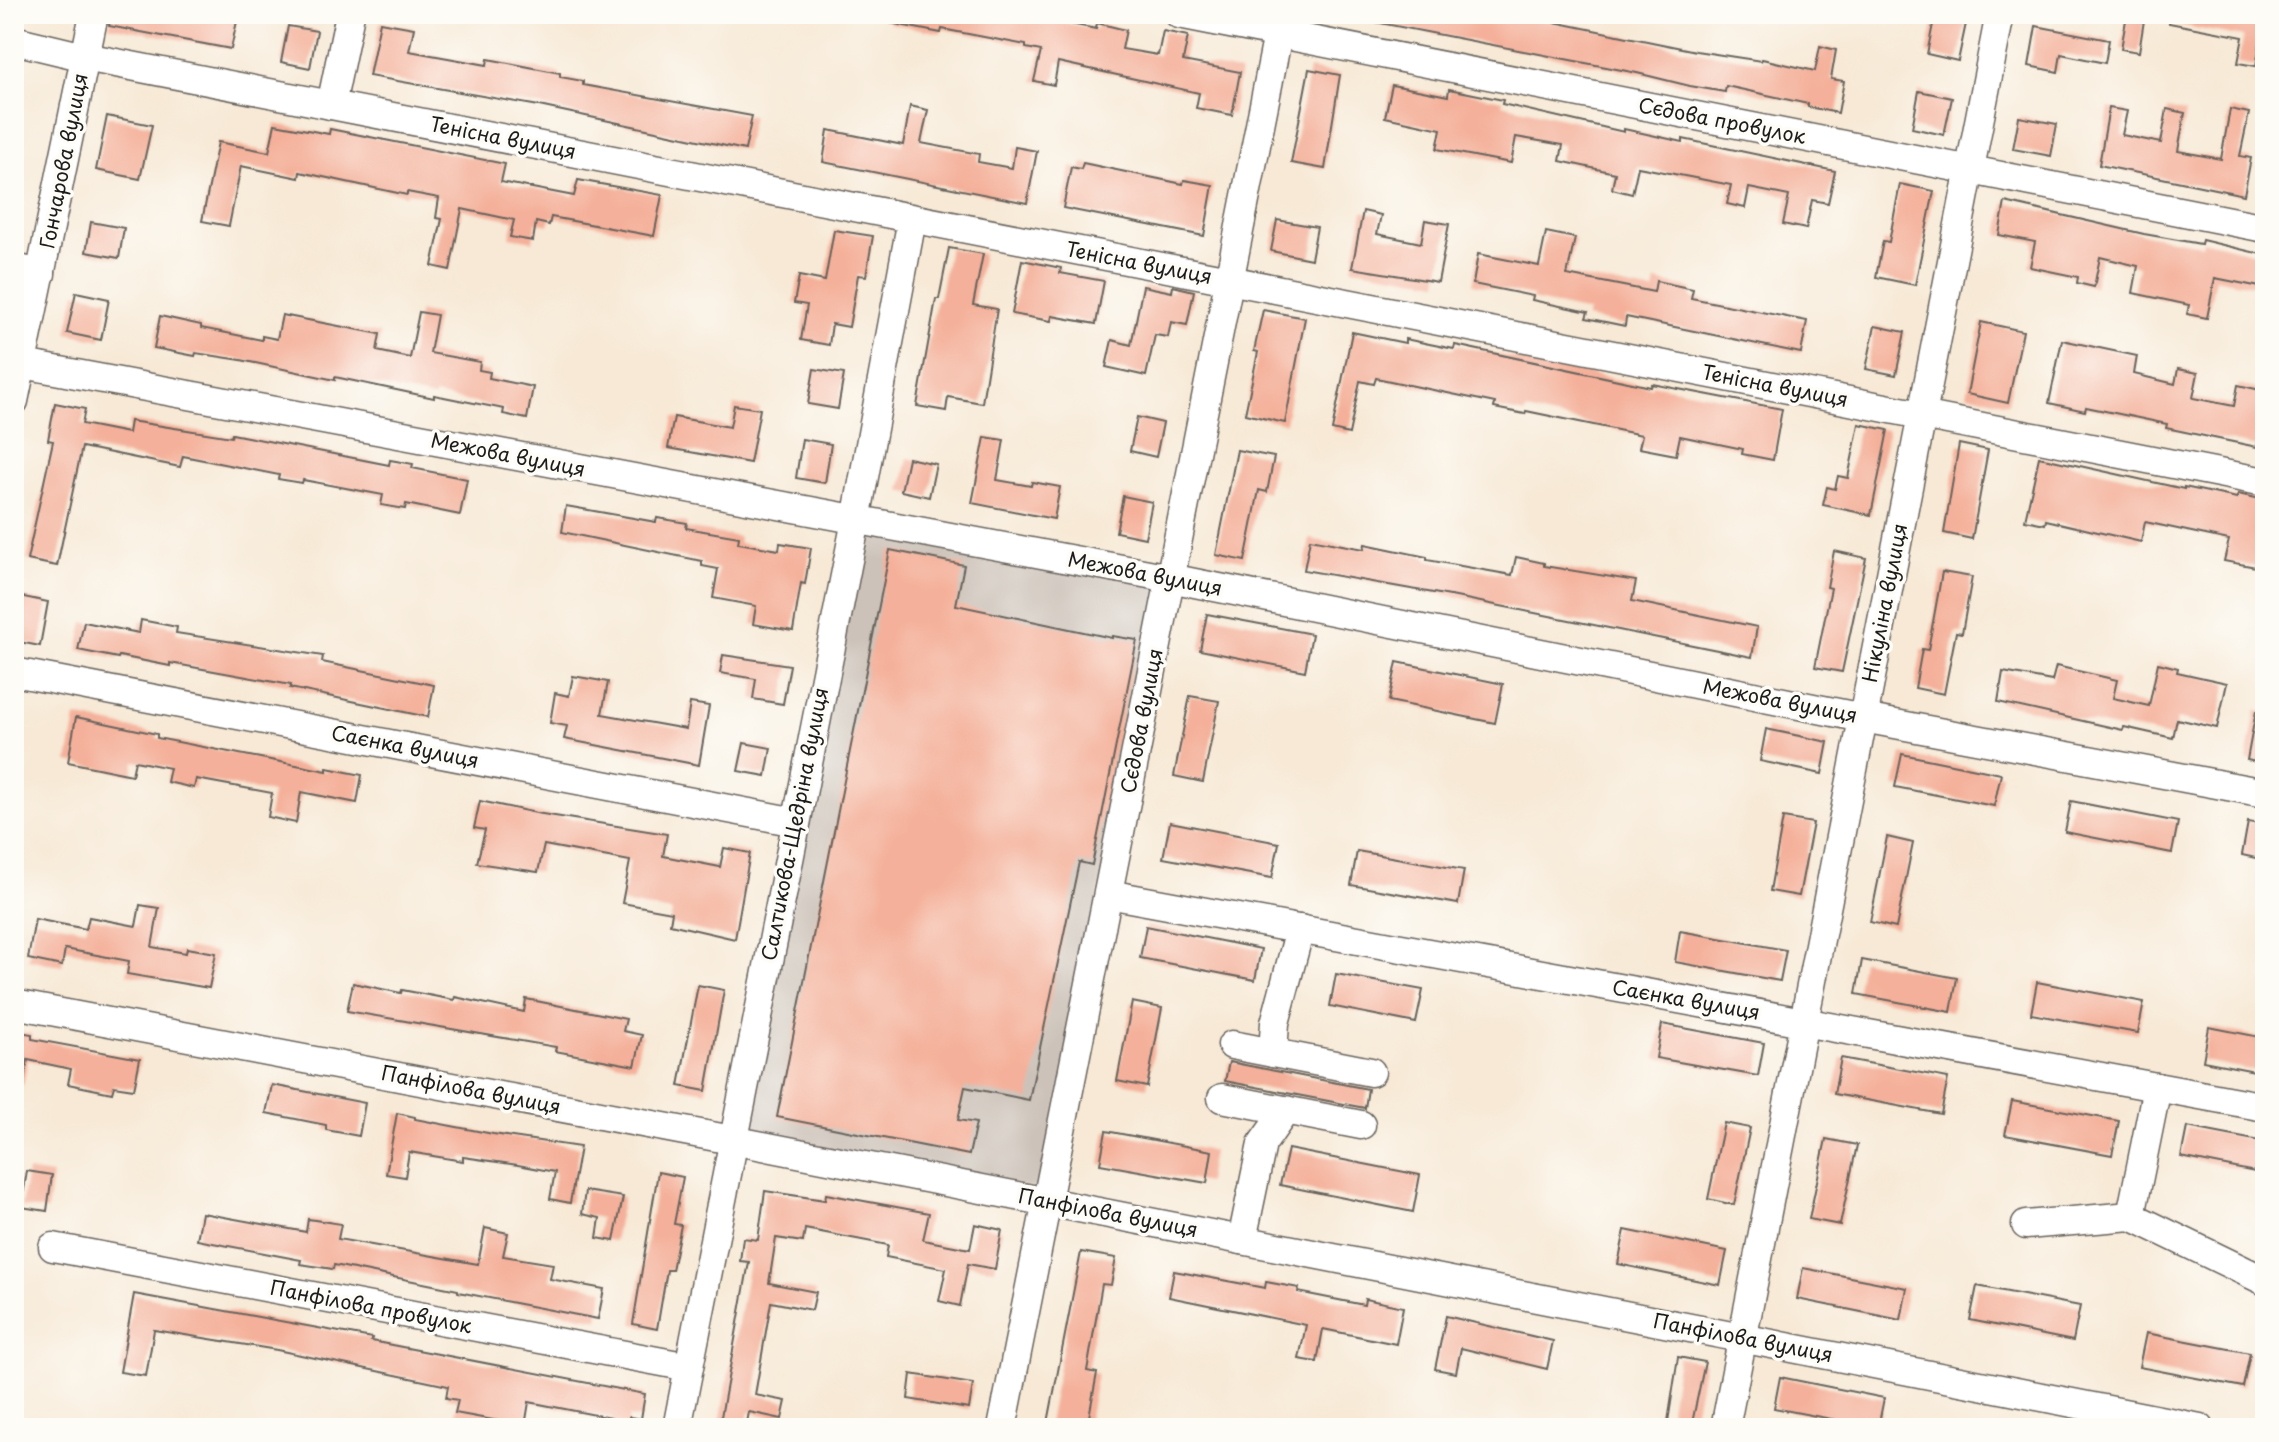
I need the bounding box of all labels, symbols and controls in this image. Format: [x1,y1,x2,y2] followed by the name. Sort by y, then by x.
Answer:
[31,70,95,251] street label: Гончарова вулиця
[1636,89,1809,151] street label: Сєдова провулок
[428,108,579,166] street label: Тенісна вулиця
[1064,233,1215,291] street label: Тенісна вулиця
[1700,356,1851,414] street label: Тенісна вулиця
[428,424,588,484] street label: Межова вулиця
[1854,521,1914,685] street label: Нікуліна вулиця
[1065,543,1225,603] street label: Межова вулиця
[1112,646,1170,796] street label: Сєдова вулиця
[1700,670,1860,730] street label: Межова вулиця
[753,685,835,963] street label: Салтикова-Щедріна вулиця
[329,717,481,775] street label: Саєнка вулиця
[1610,971,1762,1027] street label: Саєнка вулиця
[379,1057,563,1121] street label: Панфілова вулиця
[1016,1180,1200,1244] street label: Панфілова вулиця
[268,1272,475,1340] street label: Панфілова провулок
[1651,1305,1835,1369] street label: Панфілова вулиця

